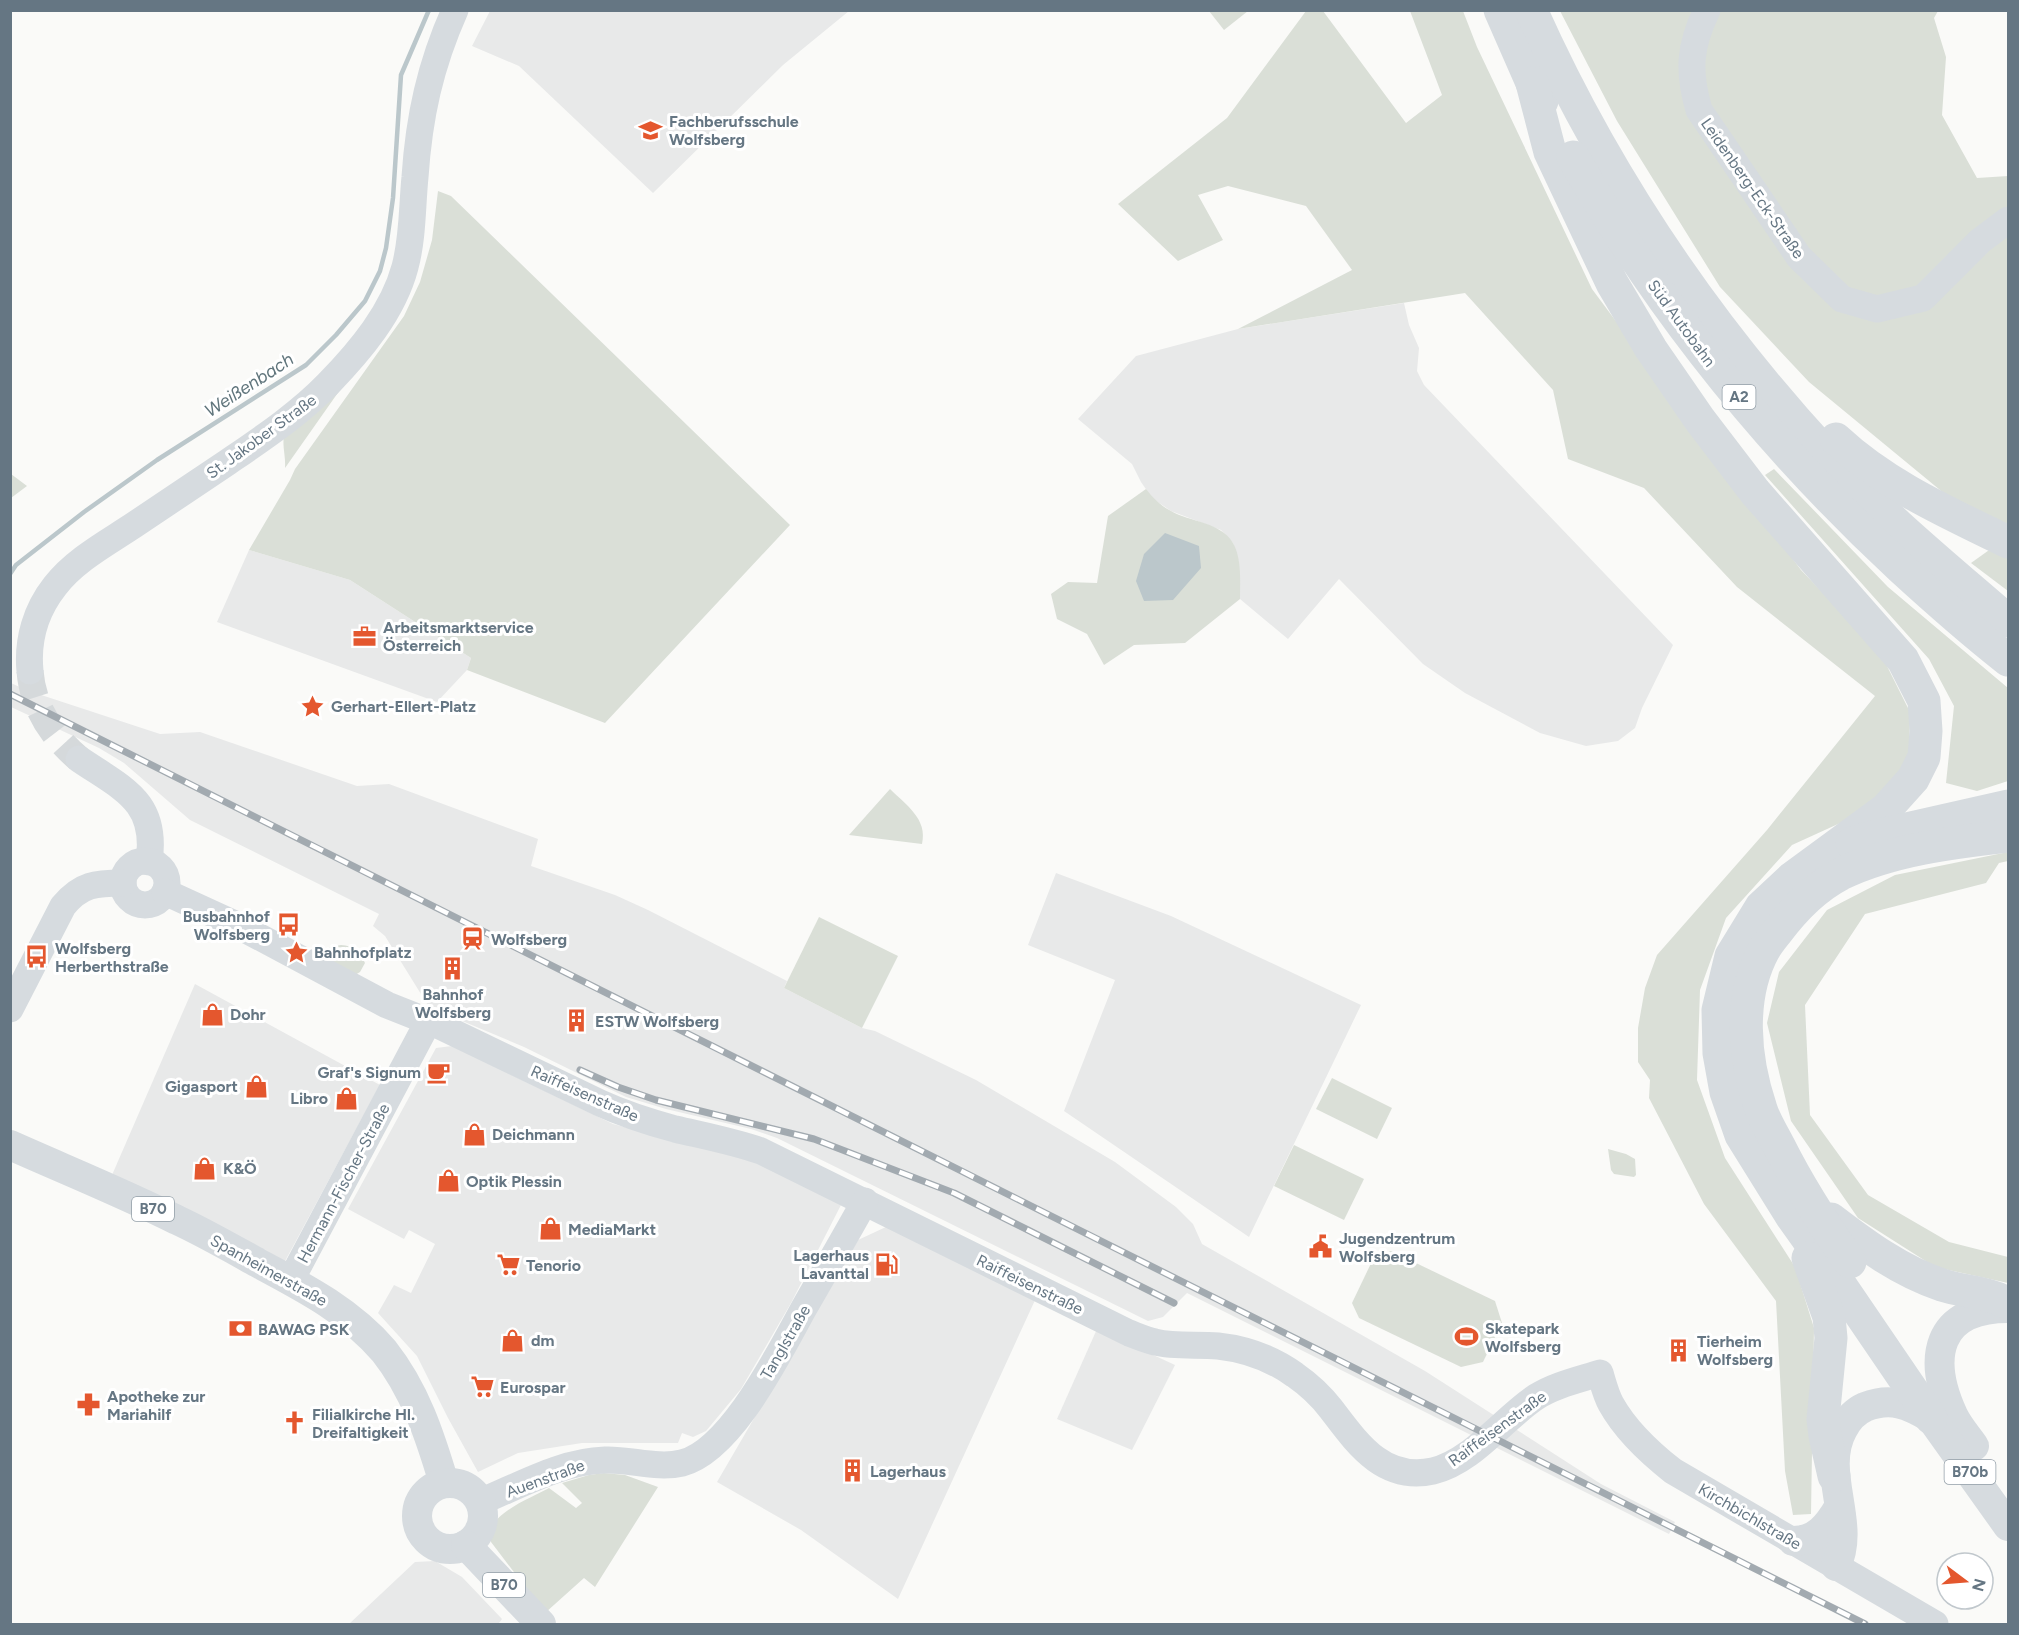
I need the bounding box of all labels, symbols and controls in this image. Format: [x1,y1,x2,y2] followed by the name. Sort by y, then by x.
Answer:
[669,112,799,149] place label: Fachberufsschule Wolfsberg
[1697,114,1808,262] street label: Leidenberg-Eck-Straße
[638,117,664,143] school or university icon: Fachberufsschule Wolfsberg
[1644,276,1719,370] street label: Süd Autobahn
[200,348,298,422] water label: Weißenbach
[1722,385,1756,409] road number: A2
[203,390,320,483] street label: St. Jakober Straße
[383,618,534,655] place label: Arbeitsmarktservice Österreich
[352,623,378,649] office icon: Arbeitsmarktservice Österreich
[300,693,326,719] place icon: Gerhart-Ellert-Platz
[331,697,476,716] place label: Gerhart-Ellert-Platz
[183,907,271,944] place label: Busbahnhof Wolfsberg
[275,912,301,938] bus stop icon: Busbahnhof Wolfsberg
[460,926,486,952] station icon: Wolfsberg
[491,930,567,949] place label: Wolfsberg
[55,939,169,976] place label: Wolfsberg Herberthstraße
[283,939,309,965] place icon: Bahnhofplatz
[314,943,412,962] place label: Bahnhofplatz
[24,944,50,970] bus stop icon: Wolfsberg Herberthstraße
[440,956,466,982] building icon: Bahnhof Wolfsberg
[415,985,491,1022] place label: Bahnhof Wolfsberg
[199,1001,225,1027] shop icon: Dohr
[230,1005,266,1024] place label: Dohr
[564,1008,590,1034] building icon: ESTW Wolfsberg
[595,1012,719,1031] place label: ESTW Wolfsberg
[426,1059,452,1085] cafe icon: Graf's Signum
[528,1061,642,1126] street label: Raiffeisenstraße
[317,1063,421,1082] place label: Graf's Signum
[243,1073,269,1099] shop icon: Gigasport
[165,1077,238,1096] place label: Gigasport
[333,1085,359,1111] shop icon: Libro
[290,1089,328,1108] place label: Libro
[293,1100,394,1266] street label: Hermann-Fischer-Straße
[461,1121,487,1147] shop icon: Deichmann
[492,1125,575,1144] place label: Deichmann
[192,1155,218,1181] shop icon: K&Ö
[223,1159,257,1178] place label: K&Ö
[435,1168,461,1194] shop icon: Optik Plessin
[466,1172,562,1191] place label: Optik Plessin
[132,1197,174,1221] road number: B70
[537,1216,563,1242] shop icon: MediaMarkt
[568,1220,656,1239] place label: MediaMarkt
[1339,1229,1455,1266] place label: Jugendzentrum Wolfsberg
[207,1231,331,1310] street label: Spanheimerstraße
[1308,1234,1334,1260] public building icon: Jugendzentrum Wolfsberg
[793,1246,870,1283] place label: Lagerhaus Lavanttal
[973,1250,1086,1319] street label: Raiffeisenstraße
[874,1251,900,1277] fuel station icon: Lagerhaus Lavanttal
[495,1252,521,1278] supermarket icon: Tenorio
[526,1256,581,1275] place label: Tenorio
[757,1301,814,1383] street label: Tanglstraße
[227,1316,253,1342] bank icon: BAWAG PSK
[1485,1319,1561,1356] place label: Skatepark Wolfsberg
[258,1320,350,1339] place label: BAWAG PSK
[1454,1324,1480,1350] sports icon: Skatepark Wolfsberg
[500,1327,526,1353] shop icon: dm
[531,1331,555,1350] place label: dm
[1697,1332,1773,1369] place label: Tierheim Wolfsberg
[1666,1337,1692,1363] building icon: Tierheim Wolfsberg
[469,1374,495,1400] supermarket icon: Eurospar
[500,1378,566,1397] place label: Eurospar
[1445,1386,1550,1470] street label: Raiffeisenstraße
[107,1387,205,1424] place label: Apotheke zur Mariahilf
[76,1392,102,1418] pharmacy icon: Apotheke zur Mariahilf
[312,1405,415,1442] place label: Filialkirche Hl. Dreifaltigkeit
[281,1410,307,1436] church icon: Filialkirche Hl. Dreifaltigkeit
[503,1455,587,1501] street label: Auenstraße
[839,1458,865,1484] building icon: Lagerhaus
[1944,1460,1996,1484] road number: B70b
[870,1462,946,1481] place label: Lagerhaus
[1695,1479,1805,1554] street label: Kirchbichlstraße
[1935,1551,1995,1611] north arrow
[483,1573,525,1597] road number: B70
[1968,1576,1990,1594] text: N

